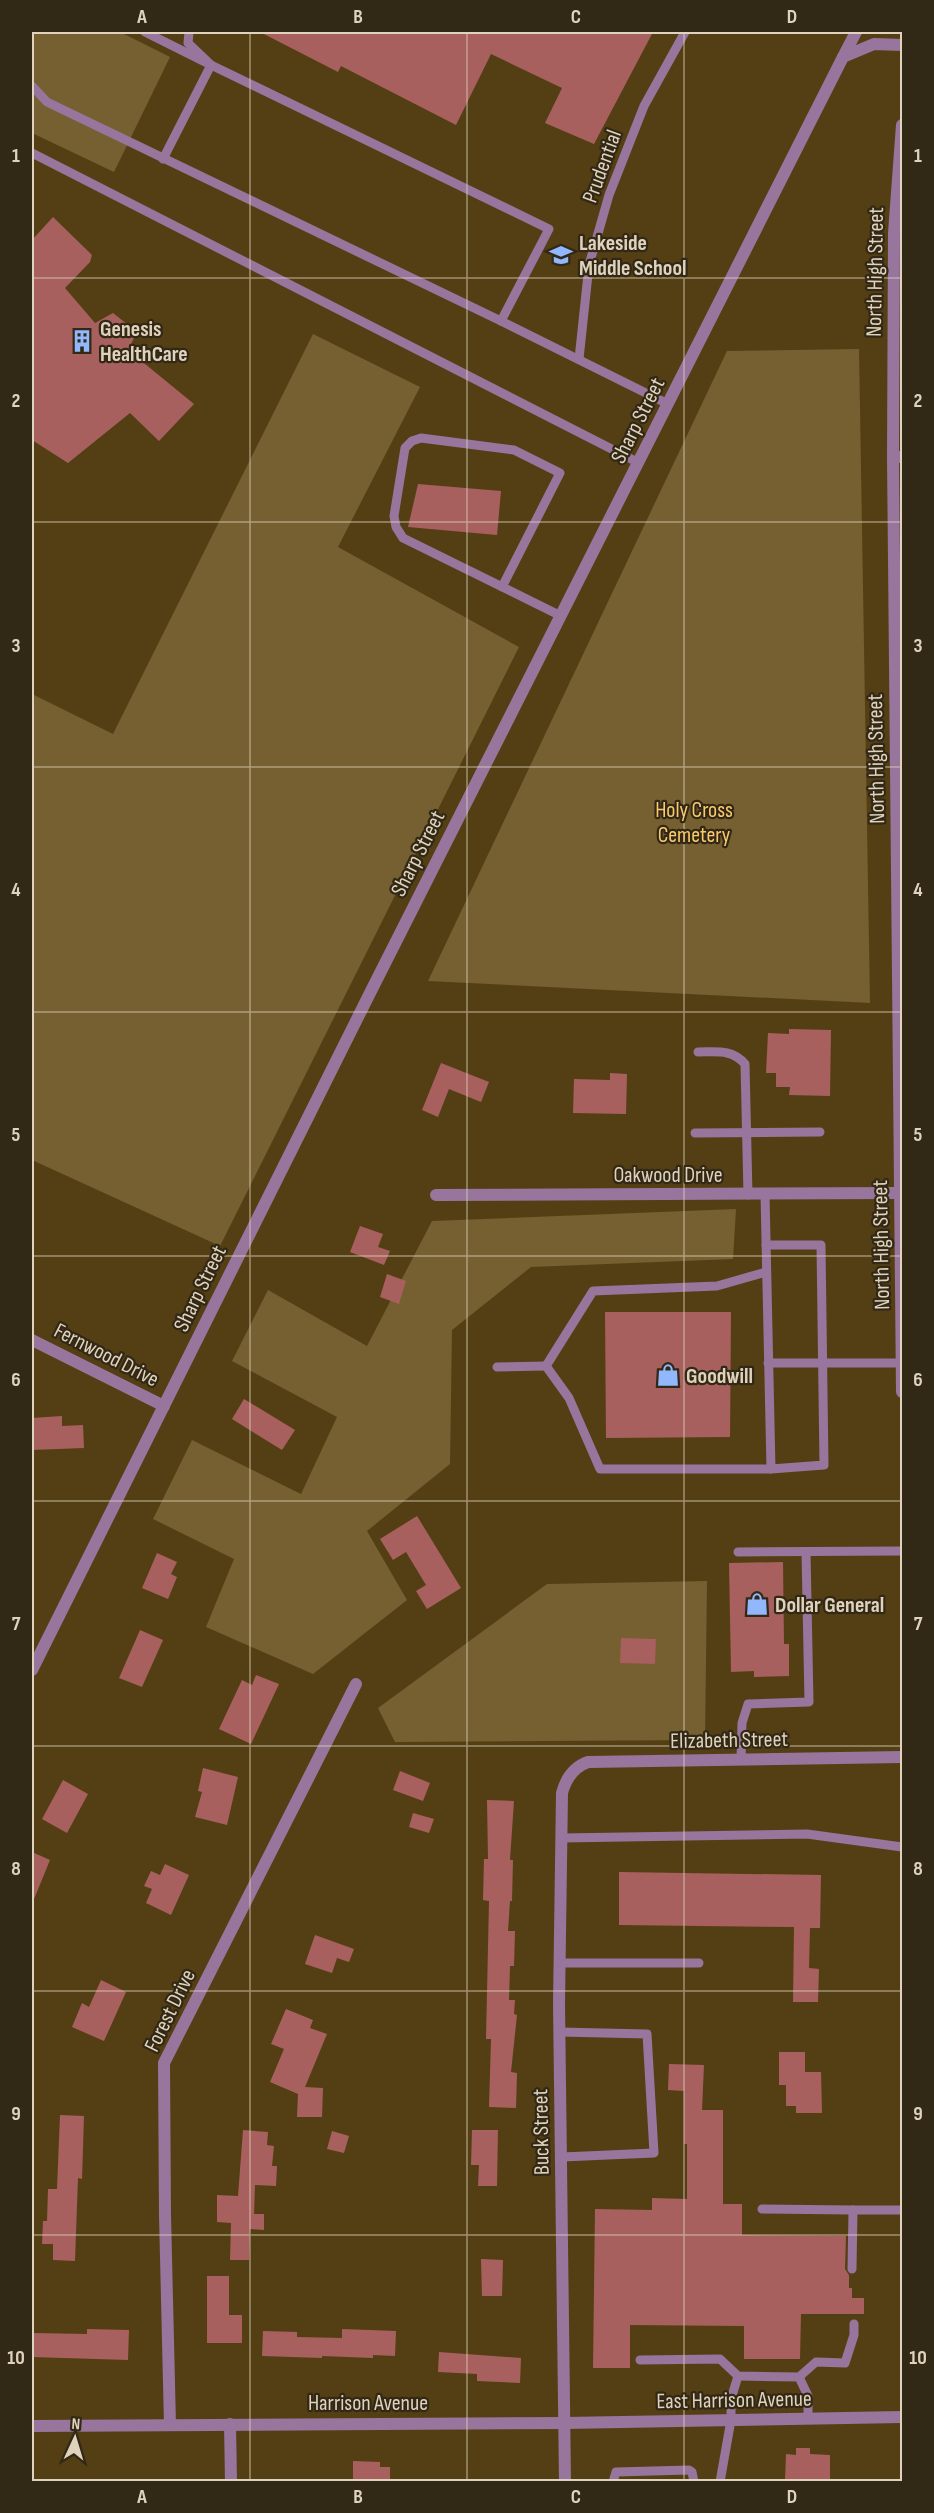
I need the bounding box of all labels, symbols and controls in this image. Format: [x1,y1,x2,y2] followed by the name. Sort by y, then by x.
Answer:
[136,5,147,29] text: A
[353,5,363,29] text: B
[571,5,581,29] text: C
[787,5,797,29] text: D
[577,126,628,207] street label: Prudential
[12,144,20,168] text: 1
[914,144,922,168] text: 1
[861,207,890,337] street label: North High Street
[579,230,687,282] place label: Lakeside Middle School
[548,242,574,268] school or university icon: Lakeside Middle School
[100,316,188,368] place label: Genesis HealthCare
[69,328,95,354] building icon: Genesis HealthCare
[605,373,672,468] street label: Sharp Street
[12,389,20,413] text: 2
[914,389,922,413] text: 2
[12,634,21,658] text: 3
[914,634,923,658] text: 3
[862,693,891,824] street label: North High Street
[655,797,733,849] park label: Holy Cross Cemetery
[385,806,452,901] street label: Sharp Street
[11,878,21,902] text: 4
[913,878,923,902] text: 4
[12,1123,21,1147] text: 5
[914,1123,923,1147] text: 5
[613,1162,723,1189] street label: Oakwood Drive
[867,1179,896,1310] street label: North High Street
[168,1241,233,1336] street label: Sharp Street
[49,1317,163,1393] street label: Fernwood Drive
[655,1362,681,1388] shop icon: Goodwill
[686,1363,753,1390] place label: Goodwill
[11,1368,21,1392] text: 6
[913,1368,923,1392] text: 6
[744,1591,770,1617] shop icon: Dollar General
[775,1592,884,1619] place label: Dollar General
[12,1612,21,1636] text: 7
[914,1612,923,1636] text: 7
[670,1726,789,1755] street label: Elizabeth Street
[11,1857,21,1881] text: 8
[913,1857,923,1881] text: 8
[139,1965,202,2056] street label: Forest Drive
[527,2088,556,2175] street label: Buck Street
[11,2102,21,2126] text: 9
[913,2102,923,2126] text: 9
[7,2346,25,2370] text: 10
[909,2346,927,2370] text: 10
[656,2386,812,2415] street label: East Harrison Avenue
[308,2390,428,2417] street label: Harrison Avenue
[45,2408,105,2468] north arrow
[71,2415,81,2434] text: N
[136,2485,147,2509] text: A
[353,2485,363,2509] text: B
[571,2485,581,2509] text: C
[787,2485,797,2509] text: D

